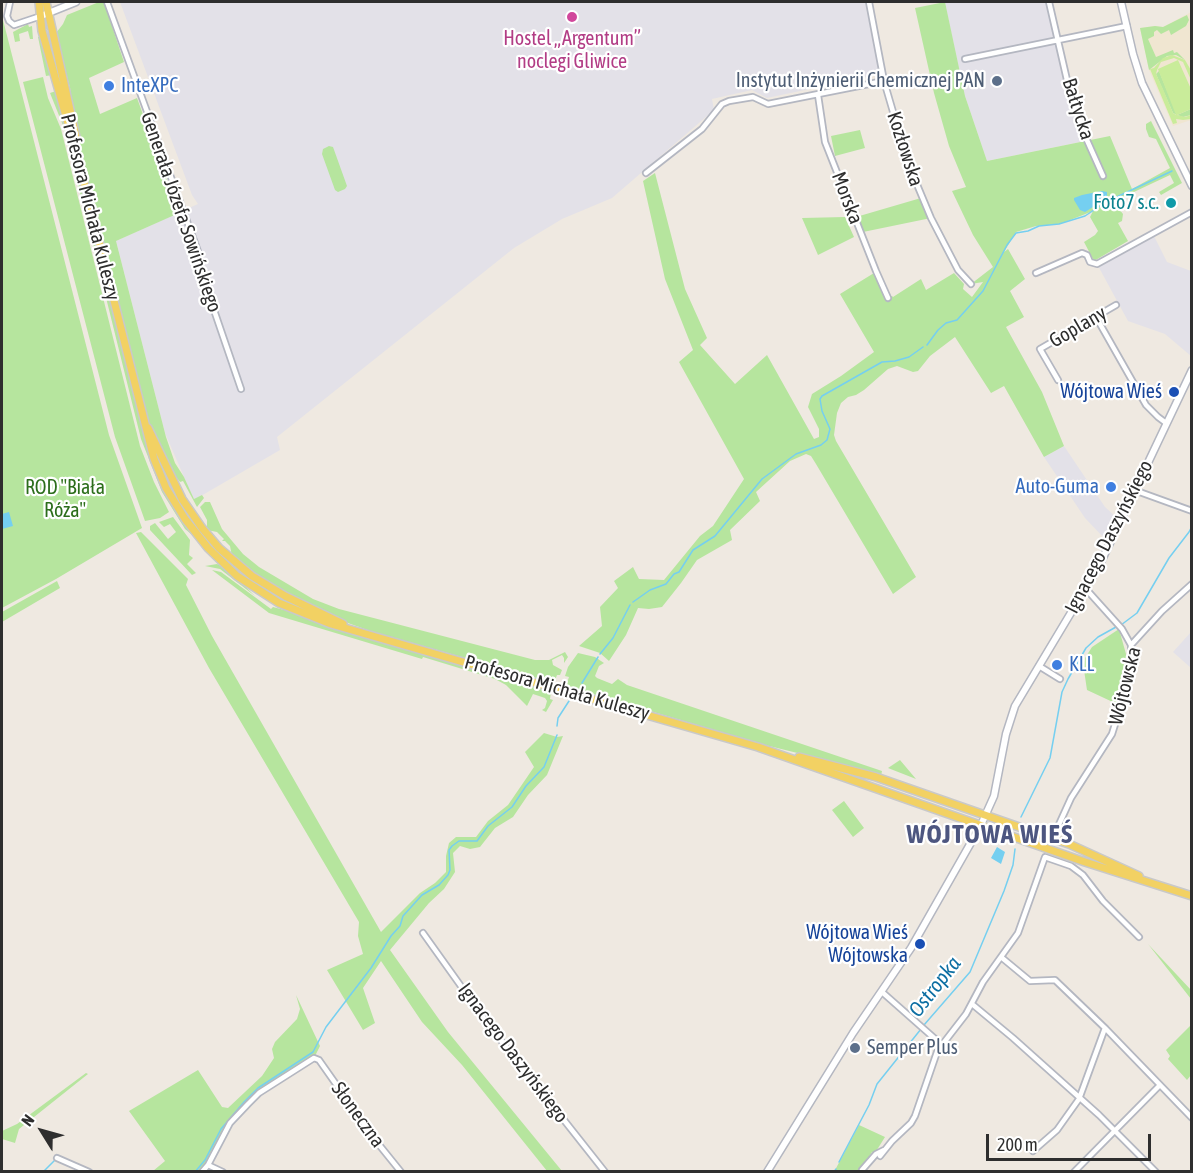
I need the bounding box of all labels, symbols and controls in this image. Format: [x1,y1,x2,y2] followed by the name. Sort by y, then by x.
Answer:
[565,10,579,24] marker: Hostel „Argentum” noclegi Gliwice
[503,27,641,74] place label: Hostel „Argentum” noclegi Gliwice
[736,69,985,93] place label: Instytut Inżynierii Chemicznej PAN
[121,74,178,98] place label: InteXPC
[990,74,1004,88] marker: Instytut Inżynierii Chemicznej PAN
[1057,75,1099,143] street label: Bałtycka
[102,79,116,93] marker: InteXPC
[135,109,227,315] street label: Generała Józefa Sowińskiego
[882,109,928,189] street label: Kozłowska
[55,111,125,303] street label: Profesora Michała Kuleszy
[826,169,868,227] street label: Morska
[1093,191,1159,215] place label: Foto7 s.c.
[1164,196,1178,210] marker: Foto7 s.c.
[1045,301,1111,353] street label: Goplany
[1060,380,1162,404] place label: Wójtowa Wieś
[1167,385,1181,399] marker: Wójtowa Wieś
[1060,456,1158,618] street label: Ignacego Daszyńskiego
[1016,475,1099,499] place label: Auto-Guma
[25,476,105,523] park label: ROD "Biała Róża"
[1104,480,1118,494] marker: Auto-Guma
[1104,644,1146,728] street label: Wójtowska
[462,650,652,726] street label: Profesora Michała Kuleszy
[1069,653,1094,677] place label: KLL
[1050,658,1064,672] marker: KLL
[906,819,1074,851] district label: WÓJTOWA WIEŚ
[806,921,908,968] place label: Wójtowa Wieś Wójtowska
[913,937,927,951] marker: Wójtowa Wieś Wójtowska
[904,952,966,1022] water label: Ostropka
[453,978,573,1128] street label: Ignacego Daszyńskiego
[867,1036,958,1060] place label: Semper Plus
[848,1041,862,1055] marker: Semper Plus
[326,1078,390,1152] street label: Słoneczna
[12,1101,72,1161] north arrow
[18,1111,38,1129] text: N
[989,1122,1154,1160] scale bar
[997,1134,1038,1155] text: 200 m

